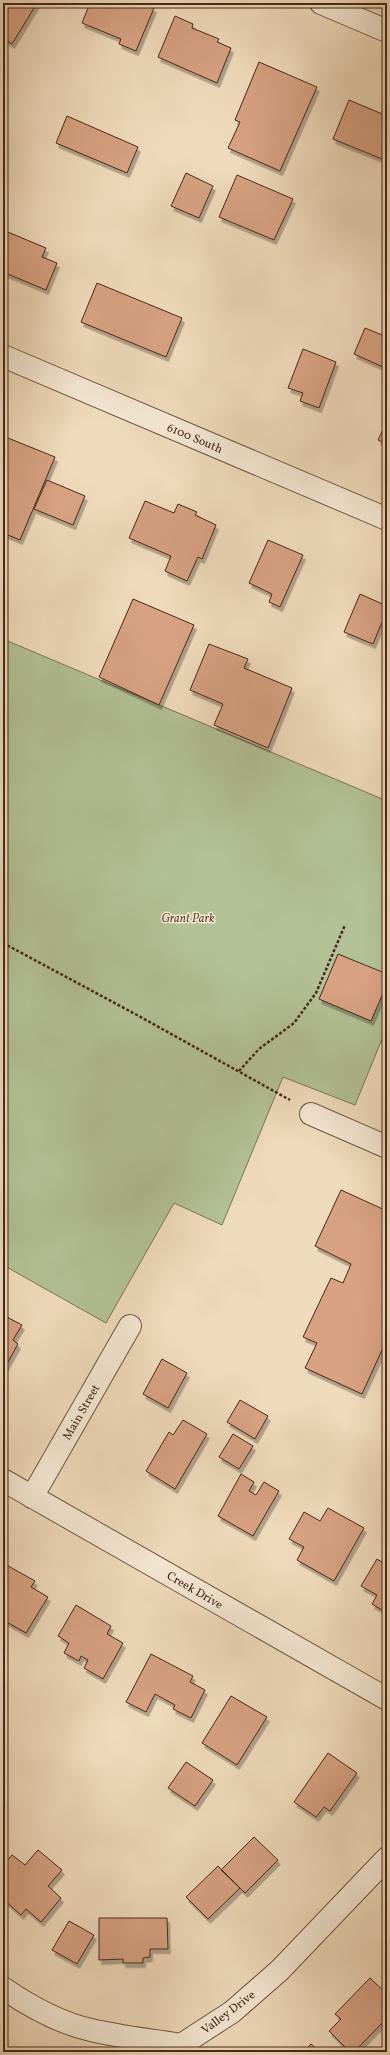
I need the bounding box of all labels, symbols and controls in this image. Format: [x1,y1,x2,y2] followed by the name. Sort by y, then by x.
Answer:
[164,420,225,458] street label: 6100 South
[162,911,215,927] park label: Grant Park
[59,1382,104,1443] street label: Main Street
[163,1568,226,1614] street label: Creek Drive
[198,1987,259,2038] street label: Valley Drive

